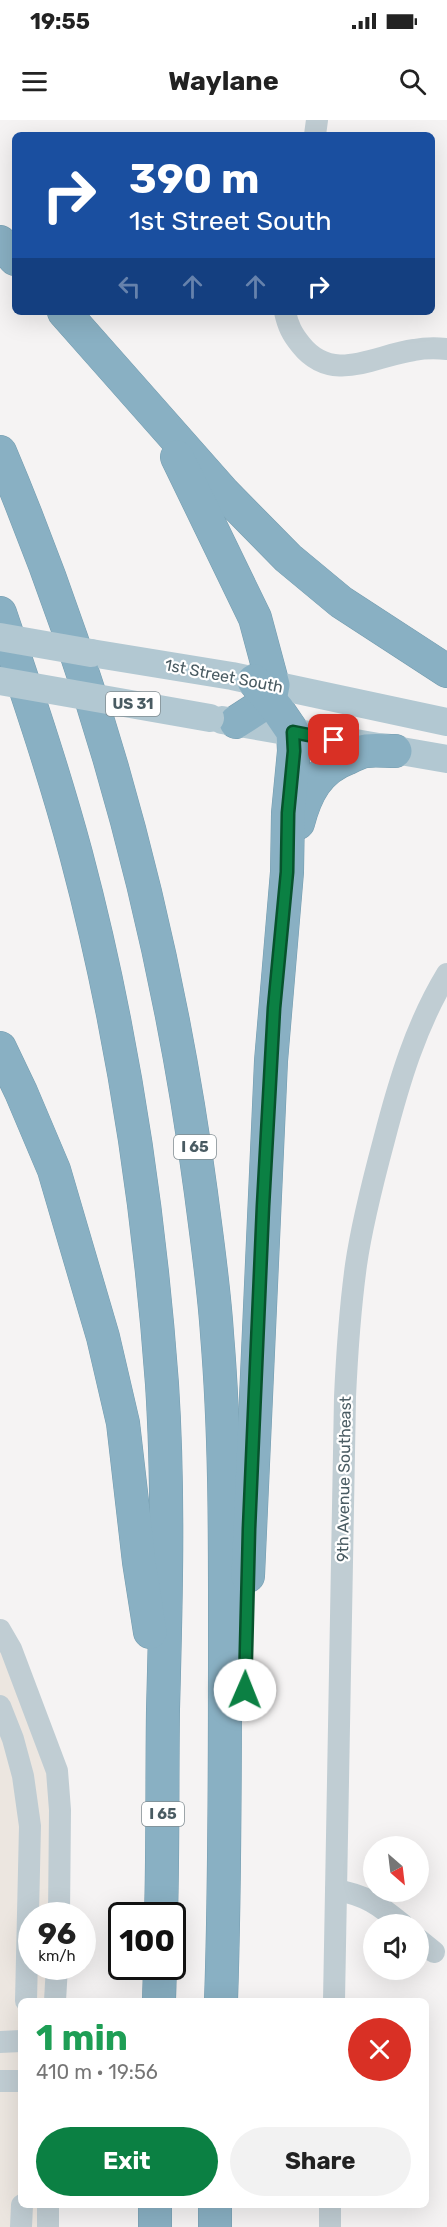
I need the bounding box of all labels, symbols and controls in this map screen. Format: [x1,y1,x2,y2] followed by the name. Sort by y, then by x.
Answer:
[30,8,90,35] text: 19:55
[18,65,51,98] icon: menu
[168,65,279,97] text: Waylane
[396,65,429,98] icon: search
[129,154,260,204] text: 390 m
[30,156,108,234] icon: right
[129,205,332,237] text: 1st Street South
[113,270,146,303] icon: left
[176,270,209,303] icon: ahead
[239,270,272,303] icon: ahead
[302,270,335,303] icon: right
[163,655,285,697] street label: 1st Street South
[106,692,160,716] road number: US 31
[308,714,359,765] pin
[317,723,350,756] icon: arrive
[174,1135,216,1159] road number: I 65
[333,1396,355,1562] street label: 9th Avenue Southeast
[213,1658,277,1722] position arrow
[142,1802,184,1826] road number: I 65
[363,1836,429,1902] north arrow
[363,1836,429,1980] map controls
[108,1902,186,1980] speed limit sign: 100
[363,1914,429,1980] button: sound
[38,1916,76,1952] text: 96
[38,1947,76,1965] text: km/h
[36,2016,128,2059] text: 1 min
[348,2018,411,2081] button: close
[36,2060,158,2084] text: 410 m · 19:56
[36,2127,218,2196] button: Exit
[230,2127,411,2196] button: Share

